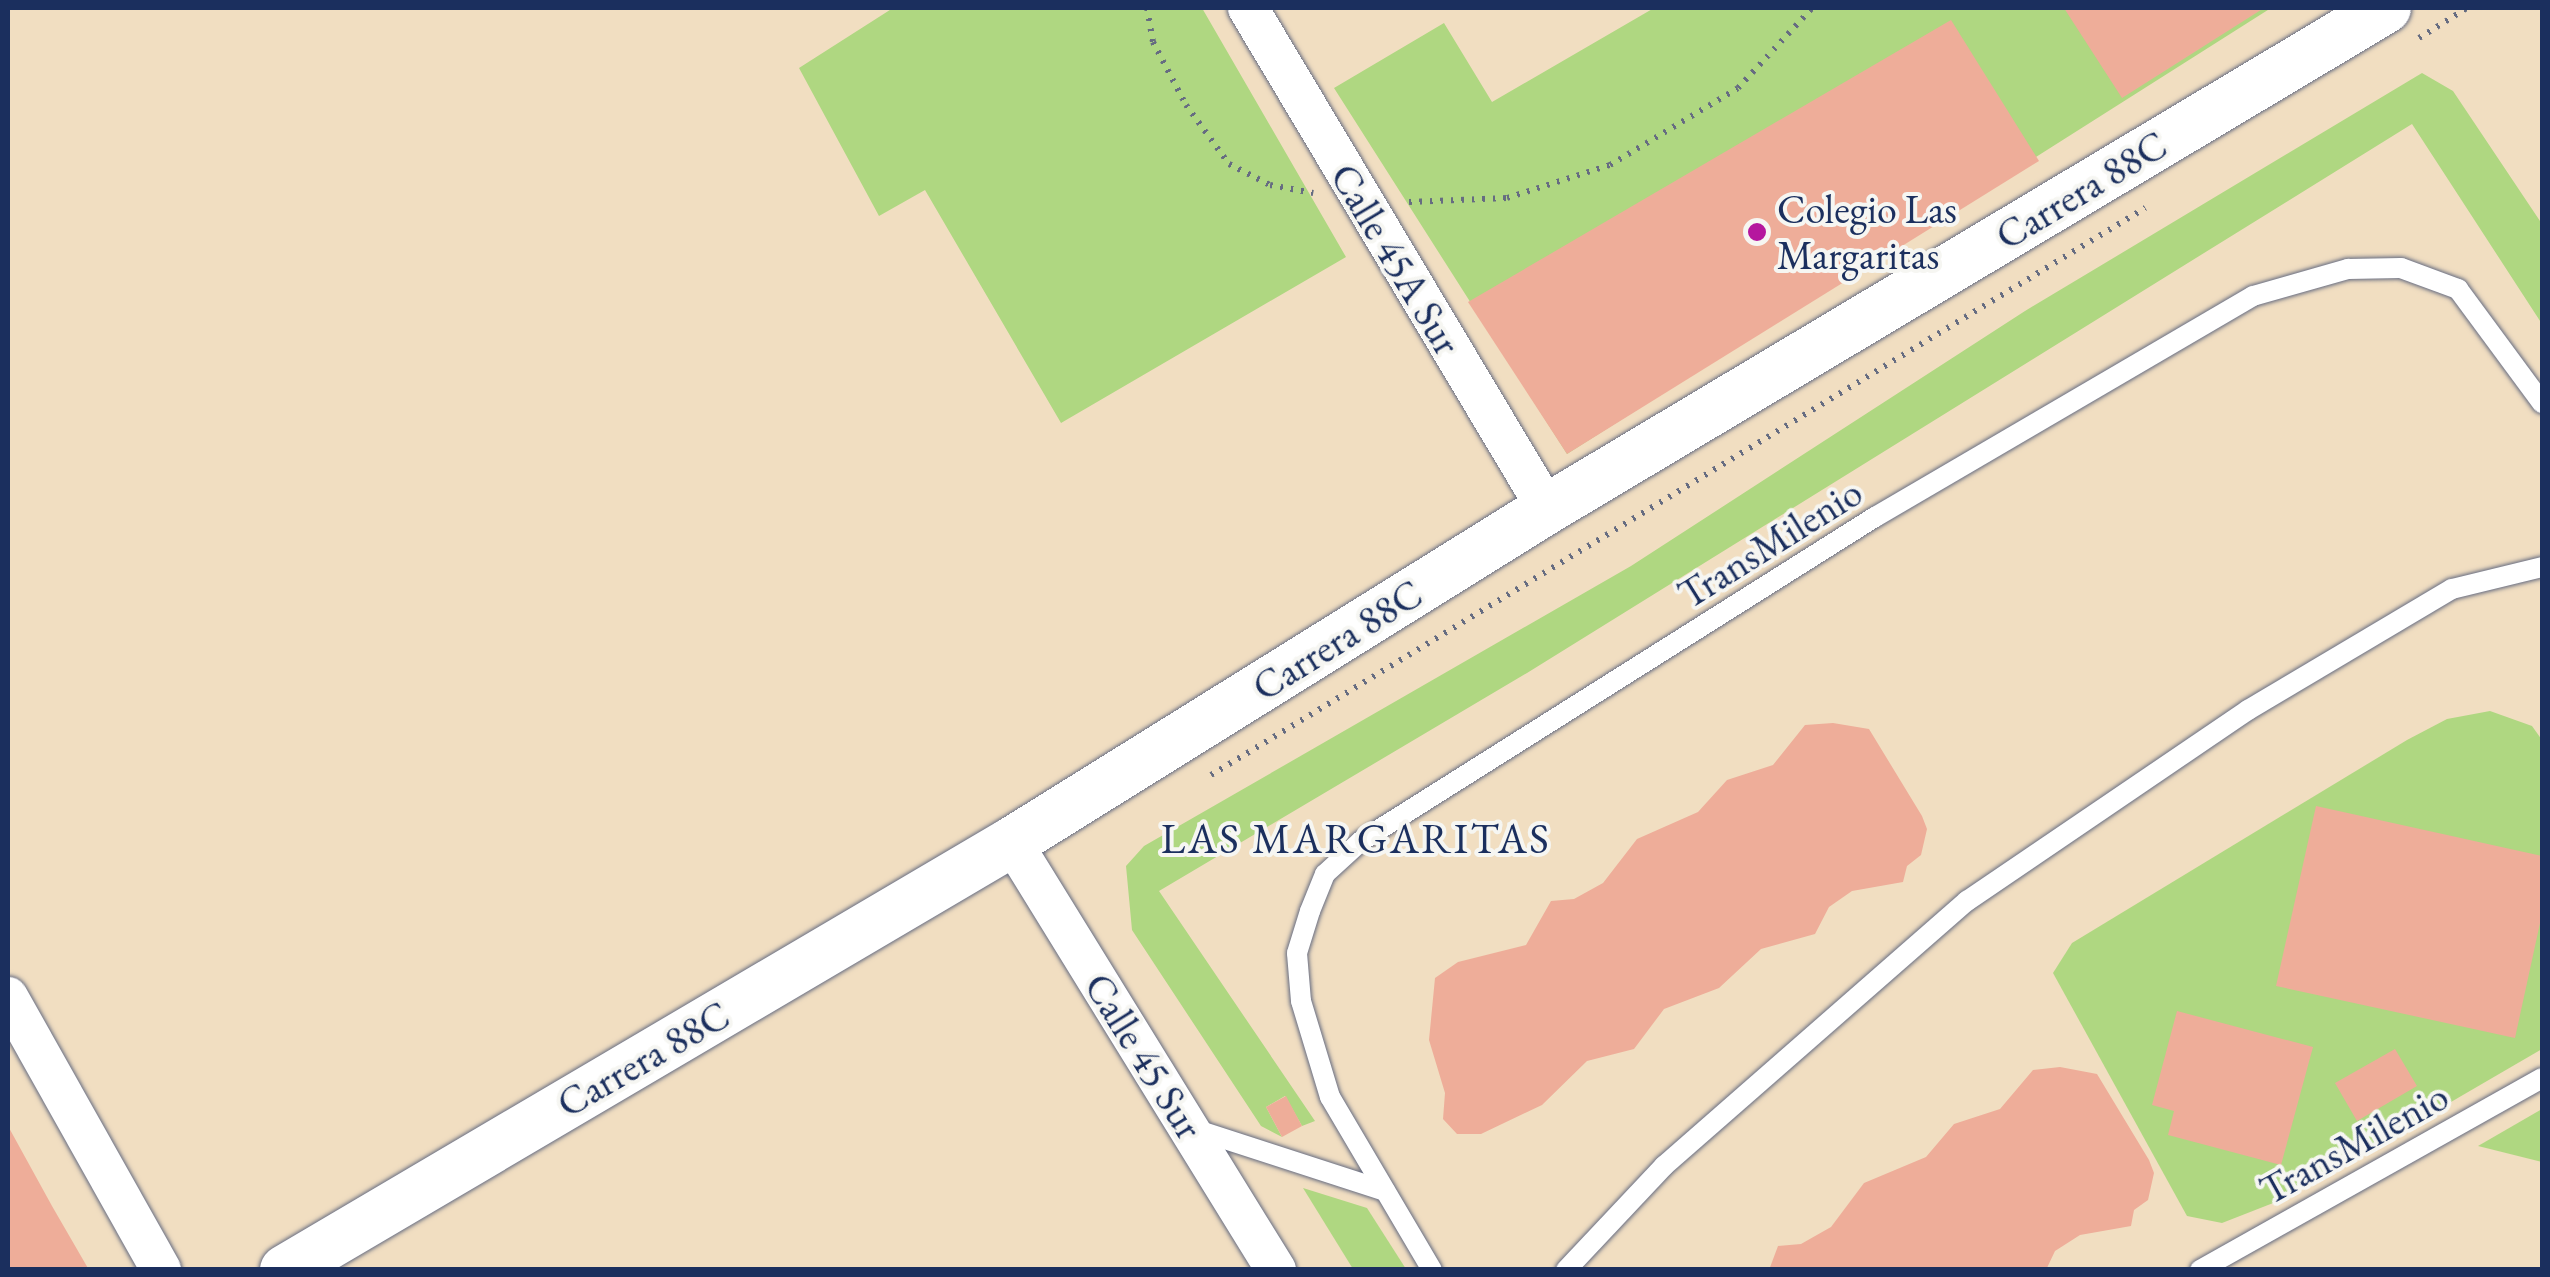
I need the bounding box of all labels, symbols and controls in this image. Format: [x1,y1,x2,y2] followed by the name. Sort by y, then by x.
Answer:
[1987,120,2175,260] street label: Carrera 88C
[1320,155,1472,363] street label: Calle 45A Sur
[1777,185,1957,279] place label: Colegio Las Margaritas
[1746,221,1768,243] marker: Colegio Las Margaritas
[1669,468,1871,618] street label: TransMilenio
[1243,569,1431,711] street label: Carrera 88C
[1161,814,1551,864] district label: LAS MARGARITAS
[1074,964,1214,1148] street label: Calle 45 Sur
[548,991,738,1127] street label: Carrera 88C
[2251,1072,2457,1214] street label: TransMilenio

